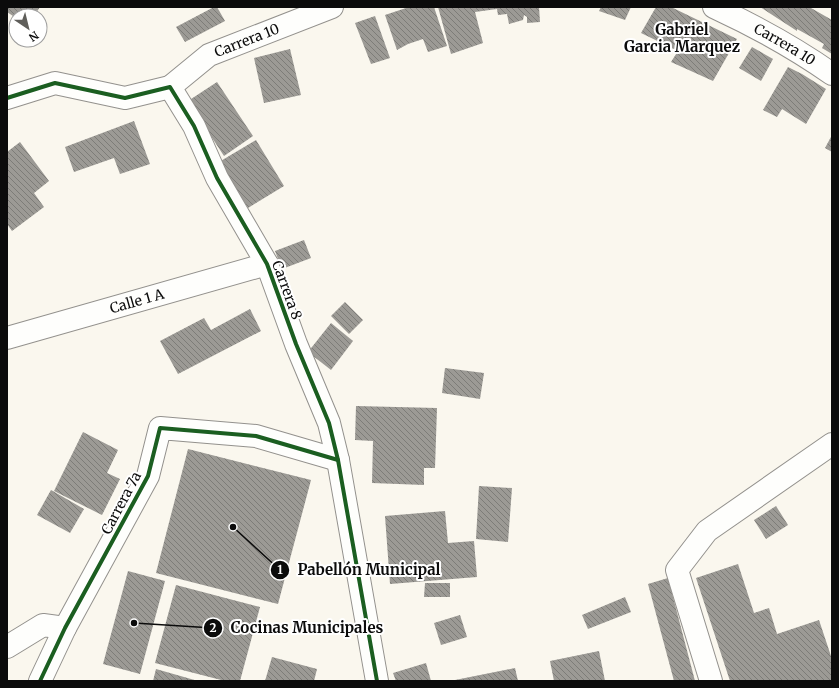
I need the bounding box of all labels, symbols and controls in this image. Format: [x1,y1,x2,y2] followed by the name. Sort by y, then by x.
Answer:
[8,8,48,48] north arrow
[212,19,282,61] street label: Carrera 10
[751,19,819,69] street label: Carrera 10
[624,20,740,56] district label: Gabriel Garcia Marquez
[26,28,41,45] text: N
[268,258,306,322] street label: Carrera 8
[108,285,166,317] street label: Calle 1 A
[97,468,145,537] street label: Carrera 7a
[270,557,449,584] callout: Pabellón Municipal
[297,560,441,579] text: Pabellón Municipal
[277,562,283,577] text: 1
[203,614,391,641] callout: Cocinas Municipales
[231,618,384,637] text: Cocinas Municipales
[209,620,217,635] text: 2

